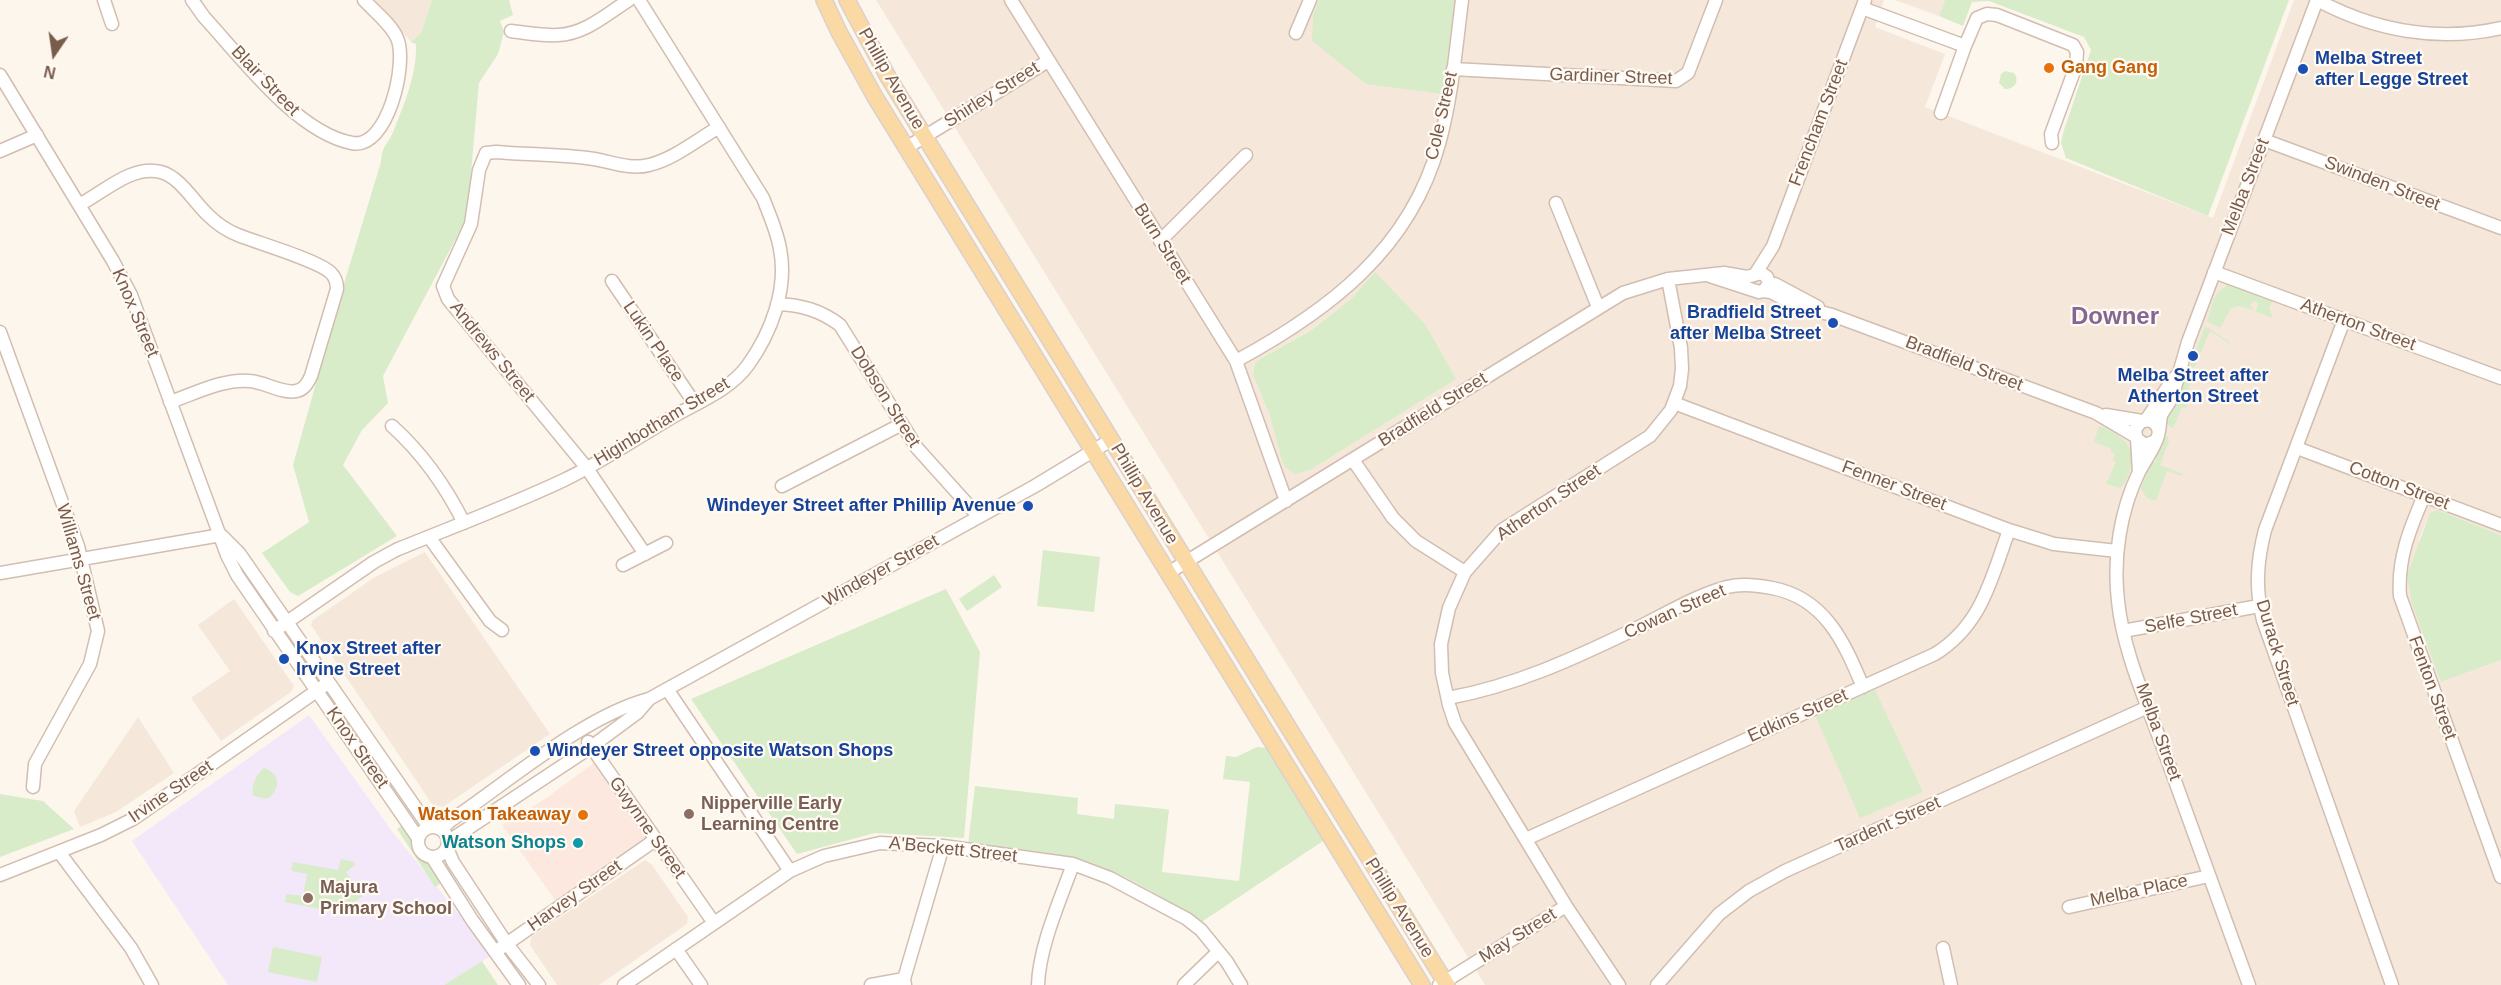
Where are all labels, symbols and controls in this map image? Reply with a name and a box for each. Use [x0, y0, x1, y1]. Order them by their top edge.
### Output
north arrow [24, 24, 84, 84]
street label: Phillip Avenue [853, 24, 929, 134]
street label: Blair Street [226, 41, 304, 121]
place label: Melba Street after Legge Street [2315, 48, 2468, 90]
street label: Shirley Street [940, 57, 1044, 133]
street label: Frencham Street [1785, 57, 1853, 189]
place label: Gang Gang [2061, 57, 2158, 79]
marker: Gang Gang [2042, 61, 2056, 75]
text: N [42, 62, 57, 82]
marker: Melba Street after Legge Street [2296, 62, 2310, 76]
street label: Gardiner Street [1549, 64, 1673, 90]
street label: Cole Street [1421, 70, 1463, 162]
street label: Melba Street [2218, 135, 2274, 239]
street label: Swinden Street [2321, 152, 2443, 216]
street label: Burn Street [1129, 200, 1195, 288]
street label: Knox Street [107, 265, 163, 361]
street label: Atherton Street [2297, 294, 2419, 356]
street label: Andrews Street [445, 297, 539, 407]
street label: Lukin Place [618, 297, 688, 387]
place label: Bradfield Street after Melba Street [1670, 302, 1821, 344]
district label: Downer [2071, 303, 2159, 331]
marker: Bradfield Street after Melba Street [1826, 316, 1840, 330]
street label: Bradfield Street [1902, 332, 2026, 396]
street label: Dobson Street [845, 342, 925, 452]
marker: Melba Street after Atherton Street [2186, 349, 2200, 363]
place label: Melba Street after Atherton Street [2117, 365, 2269, 407]
street label: Bradfield Street [1375, 368, 1491, 452]
street label: Higinbotham Street [590, 373, 734, 471]
street label: Phillip Avenue [1105, 440, 1183, 548]
street label: Fenner Street [1839, 456, 1949, 516]
street label: Cotton Street [2346, 457, 2452, 515]
street label: Atherton Street [1493, 460, 1605, 546]
place label: Windeyer Street after Phillip Avenue [707, 495, 1016, 517]
marker: Windeyer Street after Phillip Avenue [1021, 499, 1035, 513]
street label: Williams Street [51, 501, 105, 623]
street label: Windeyer Street [819, 530, 943, 612]
street label: Cowan Street [1621, 580, 1729, 644]
street label: Durack Street [2251, 597, 2303, 709]
street label: Selfe Street [2143, 599, 2239, 639]
street label: Fenton Street [2403, 633, 2461, 743]
place label: Knox Street after Irvine Street [296, 638, 441, 680]
marker: Knox Street after Irvine Street [277, 652, 291, 666]
street label: Melba Street [2130, 680, 2186, 784]
street label: Edkins Street [1745, 684, 1851, 748]
street label: Knox Street [321, 703, 393, 793]
place label: Windeyer Street opposite Watson Shops [547, 740, 893, 762]
marker: Windeyer Street opposite Watson Shops [528, 744, 542, 758]
street label: Irvine Street [125, 756, 217, 828]
street label: Gwynne Street [604, 773, 690, 883]
street label: Tardent Street [1832, 792, 1944, 858]
place label: Nipperville Early Learning Centre [701, 793, 842, 836]
place label: Watson Takeaway [418, 804, 571, 826]
marker: Nipperville Early Learning Centre [682, 807, 696, 821]
marker: Watson Takeaway [576, 808, 590, 822]
place label: Watson Shops [442, 832, 566, 854]
street label: A'Beckett Street [888, 833, 1018, 867]
marker: Watson Shops [571, 836, 585, 850]
street label: Phillip Avenue [1360, 854, 1438, 962]
street label: Harvey Street [524, 856, 626, 936]
street label: Melba Place [2088, 870, 2190, 912]
place label: Majura Primary School [320, 877, 452, 920]
marker: Majura Primary School [301, 891, 315, 905]
street label: May Street [1475, 904, 1561, 968]

